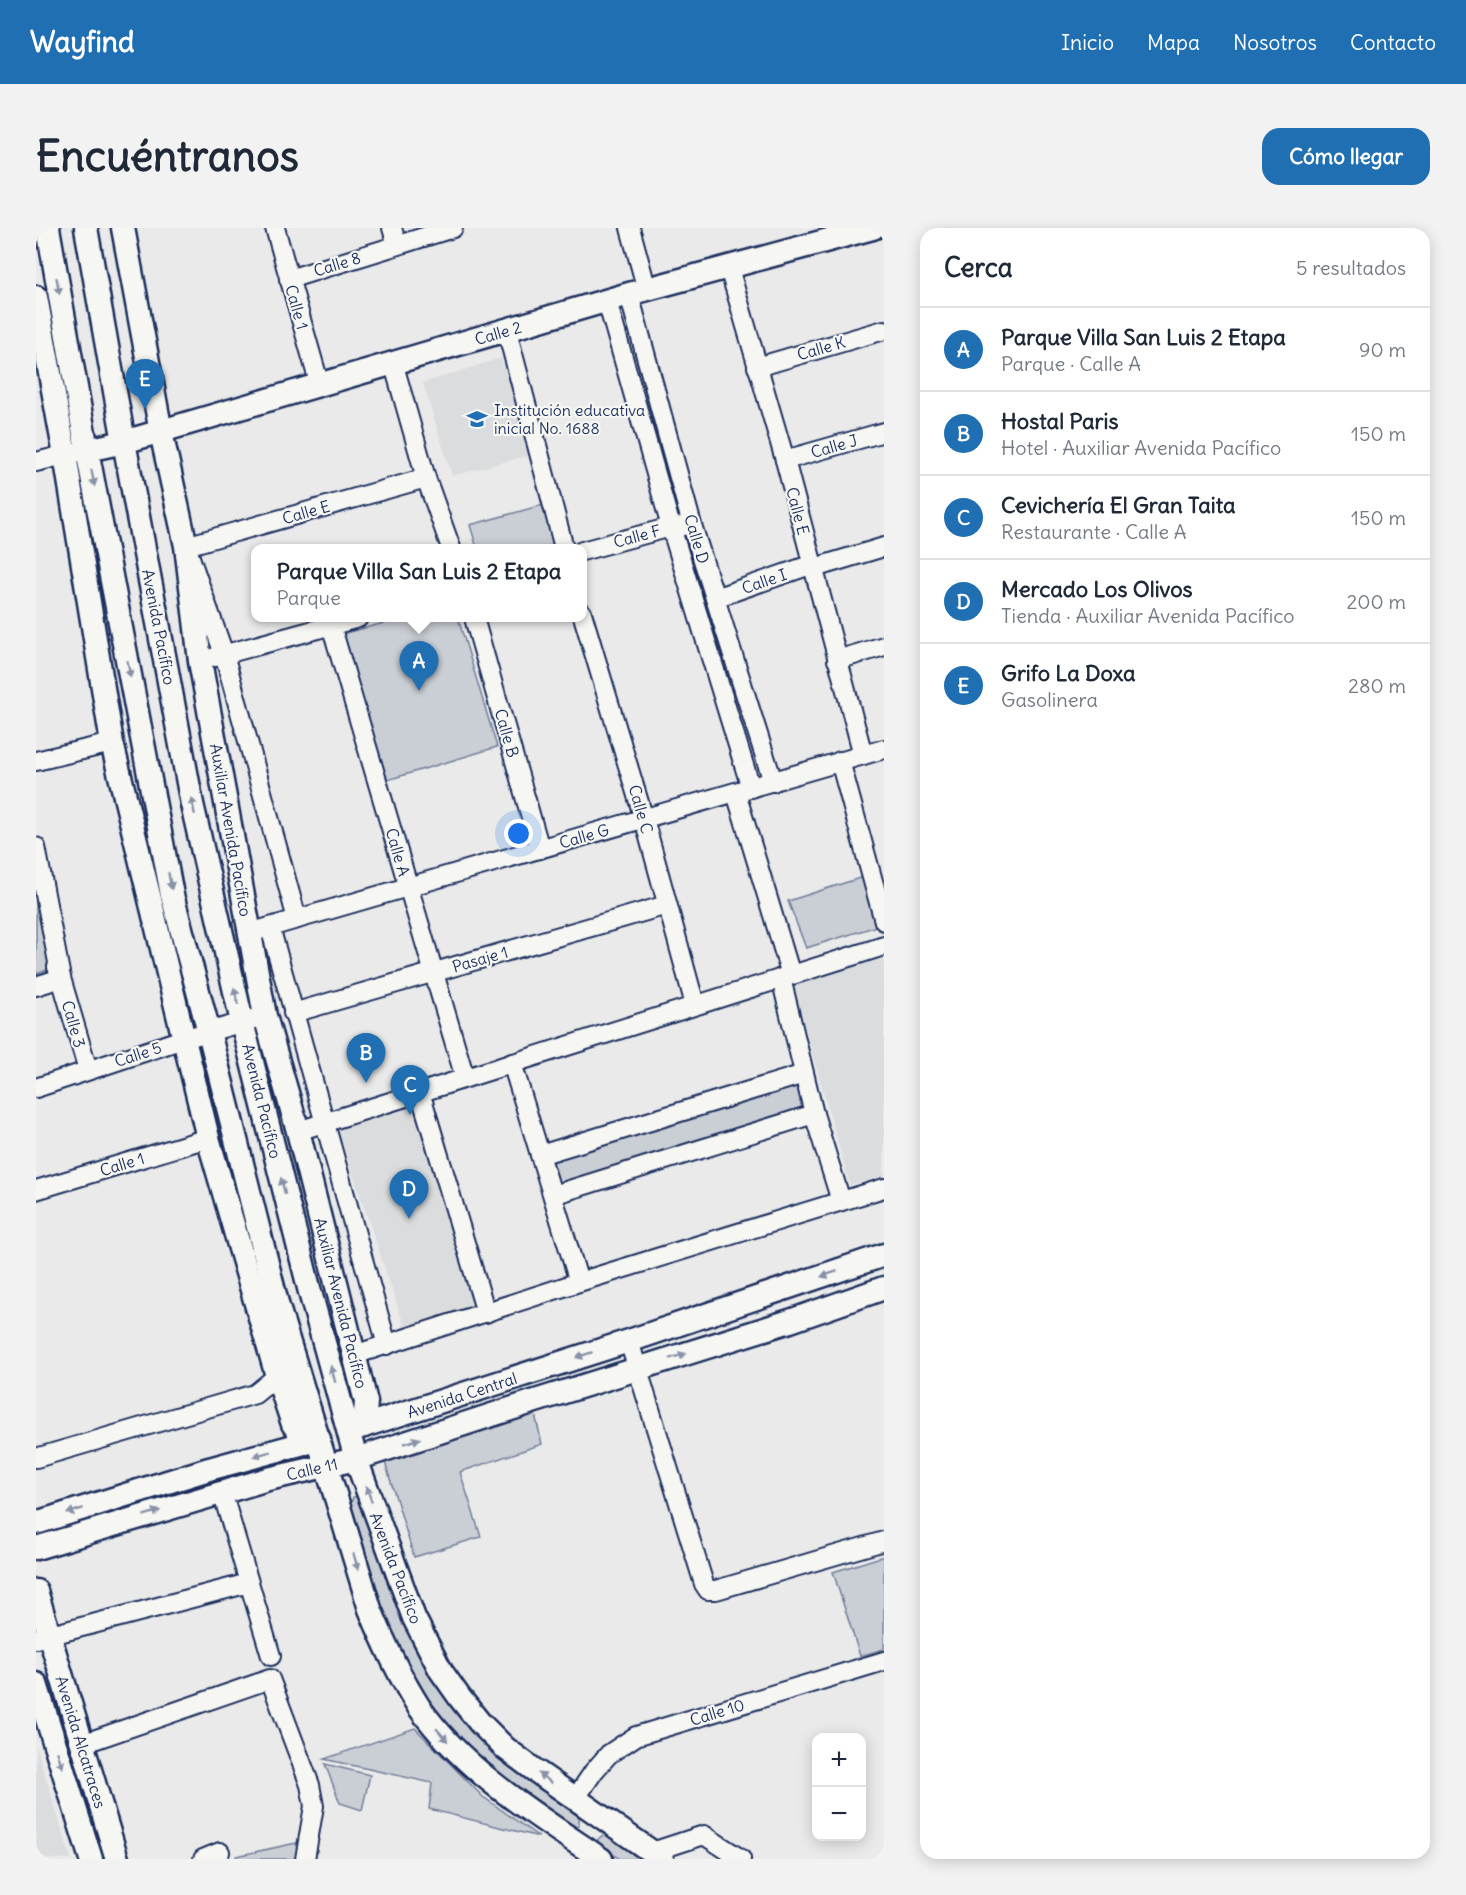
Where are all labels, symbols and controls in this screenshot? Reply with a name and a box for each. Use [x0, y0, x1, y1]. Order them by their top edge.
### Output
text: Wayfind [30, 24, 134, 60]
text: Inicio [1061, 29, 1114, 56]
text: Mapa [1147, 29, 1200, 56]
text: Nosotros [1233, 29, 1317, 56]
text: Contacto [1350, 29, 1436, 56]
button: Cómo llegar [1262, 128, 1430, 185]
text: Encuéntranos [36, 130, 299, 182]
street label: Calle 8 [311, 247, 363, 281]
text: Cerca [944, 251, 1013, 284]
text: 5 resultados [1296, 255, 1406, 280]
one-way arrow [54, 276, 63, 295]
street label: Calle 1 [281, 282, 313, 332]
street label: Calle 2 [472, 317, 524, 349]
text: Parque Villa San Luis 2 Etapa [1001, 323, 1286, 351]
street label: Calle K [795, 332, 847, 364]
text: A [957, 337, 970, 362]
text: 90 m [1359, 337, 1406, 362]
text: Parque · Calle A [1001, 351, 1141, 376]
pin: E [126, 360, 164, 409]
place label: Institución educativa inicial No. 1688 [494, 400, 645, 438]
school or university icon: Institución educativa inicial No. 1688 [465, 407, 489, 431]
text: Hostal Paris [1001, 407, 1118, 435]
text: B [957, 421, 970, 446]
text: 150 m [1351, 421, 1406, 446]
street label: Calle J [808, 430, 860, 462]
text: Hotel · Auxiliar Avenida Pacífico [1001, 435, 1281, 460]
one-way arrow [89, 468, 98, 487]
street label: Calle E [782, 485, 814, 537]
text: Cevichería El Gran Taita [1001, 491, 1236, 519]
street label: Calle E [280, 496, 332, 528]
text: C [957, 505, 970, 530]
text: 150 m [1351, 505, 1406, 530]
street label: Calle D [680, 512, 714, 566]
text: Restaurante · Calle A [1001, 519, 1187, 544]
street label: Calle F [611, 520, 663, 552]
popup [251, 544, 587, 622]
text: Parque Villa San Luis 2 Etapa [277, 557, 561, 585]
street label: Calle I [739, 564, 789, 598]
street label: Avenida Pacífico [138, 567, 180, 687]
text: Mercado Los Olivos [1001, 575, 1193, 603]
text: Parque [277, 585, 341, 610]
text: D [956, 589, 971, 614]
text: 200 m [1346, 589, 1406, 614]
text: Tienda · Auxiliar Avenida Pacífico [1001, 603, 1295, 628]
pin: A [400, 642, 439, 691]
text: Grifo La Doxa [1001, 659, 1136, 687]
one-way arrow [125, 660, 134, 679]
text: E [958, 673, 969, 698]
text: 280 m [1348, 673, 1406, 698]
text: Gasolinera [1001, 687, 1098, 712]
street label: Calle B [491, 706, 523, 760]
street label: Auxiliar Avenida Pacífico [206, 742, 256, 918]
street label: Calle C [625, 782, 657, 836]
one-way arrow [188, 796, 197, 815]
your location [504, 819, 533, 848]
street label: Calle G [557, 819, 611, 853]
street label: Calle A [382, 825, 414, 879]
one-way arrow [166, 872, 175, 891]
street label: Pasaje 1 [450, 942, 510, 976]
one-way arrow [231, 987, 240, 1006]
street label: Calle 3 [58, 998, 90, 1050]
pin: B [346, 1034, 386, 1083]
street label: Calle 5 [112, 1037, 164, 1071]
street label: Avenida Pacífico [238, 1042, 286, 1160]
pin: C [390, 1066, 430, 1115]
street label: Calle 1 [97, 1148, 147, 1180]
pin: D [390, 1170, 428, 1219]
one-way arrow [278, 1176, 288, 1195]
street label: Auxiliar Avenida Pacífico [310, 1216, 372, 1390]
one-way arrow [820, 1269, 838, 1279]
one-way arrow [575, 1351, 593, 1361]
one-way arrow [669, 1351, 687, 1360]
one-way arrow [327, 1365, 337, 1383]
street label: Avenida Central [405, 1368, 519, 1422]
one-way arrow [403, 1436, 421, 1446]
one-way arrow [252, 1450, 270, 1459]
street label: Calle 11 [284, 1453, 340, 1485]
one-way arrow [363, 1485, 373, 1503]
one-way arrow [66, 1507, 84, 1516]
one-way arrow [143, 1508, 161, 1517]
street label: Avenida Pacífico [366, 1510, 426, 1626]
one-way arrow [352, 1553, 361, 1571]
street label: Avenida Alcatraces [51, 1673, 111, 1811]
street label: Calle 10 [687, 1694, 747, 1730]
one-way arrow [435, 1727, 448, 1742]
map controls [812, 1733, 866, 1841]
button: + [812, 1733, 866, 1787]
one-way arrow [56, 1751, 65, 1769]
one-way arrow [537, 1772, 553, 1784]
button: − [812, 1787, 866, 1841]

